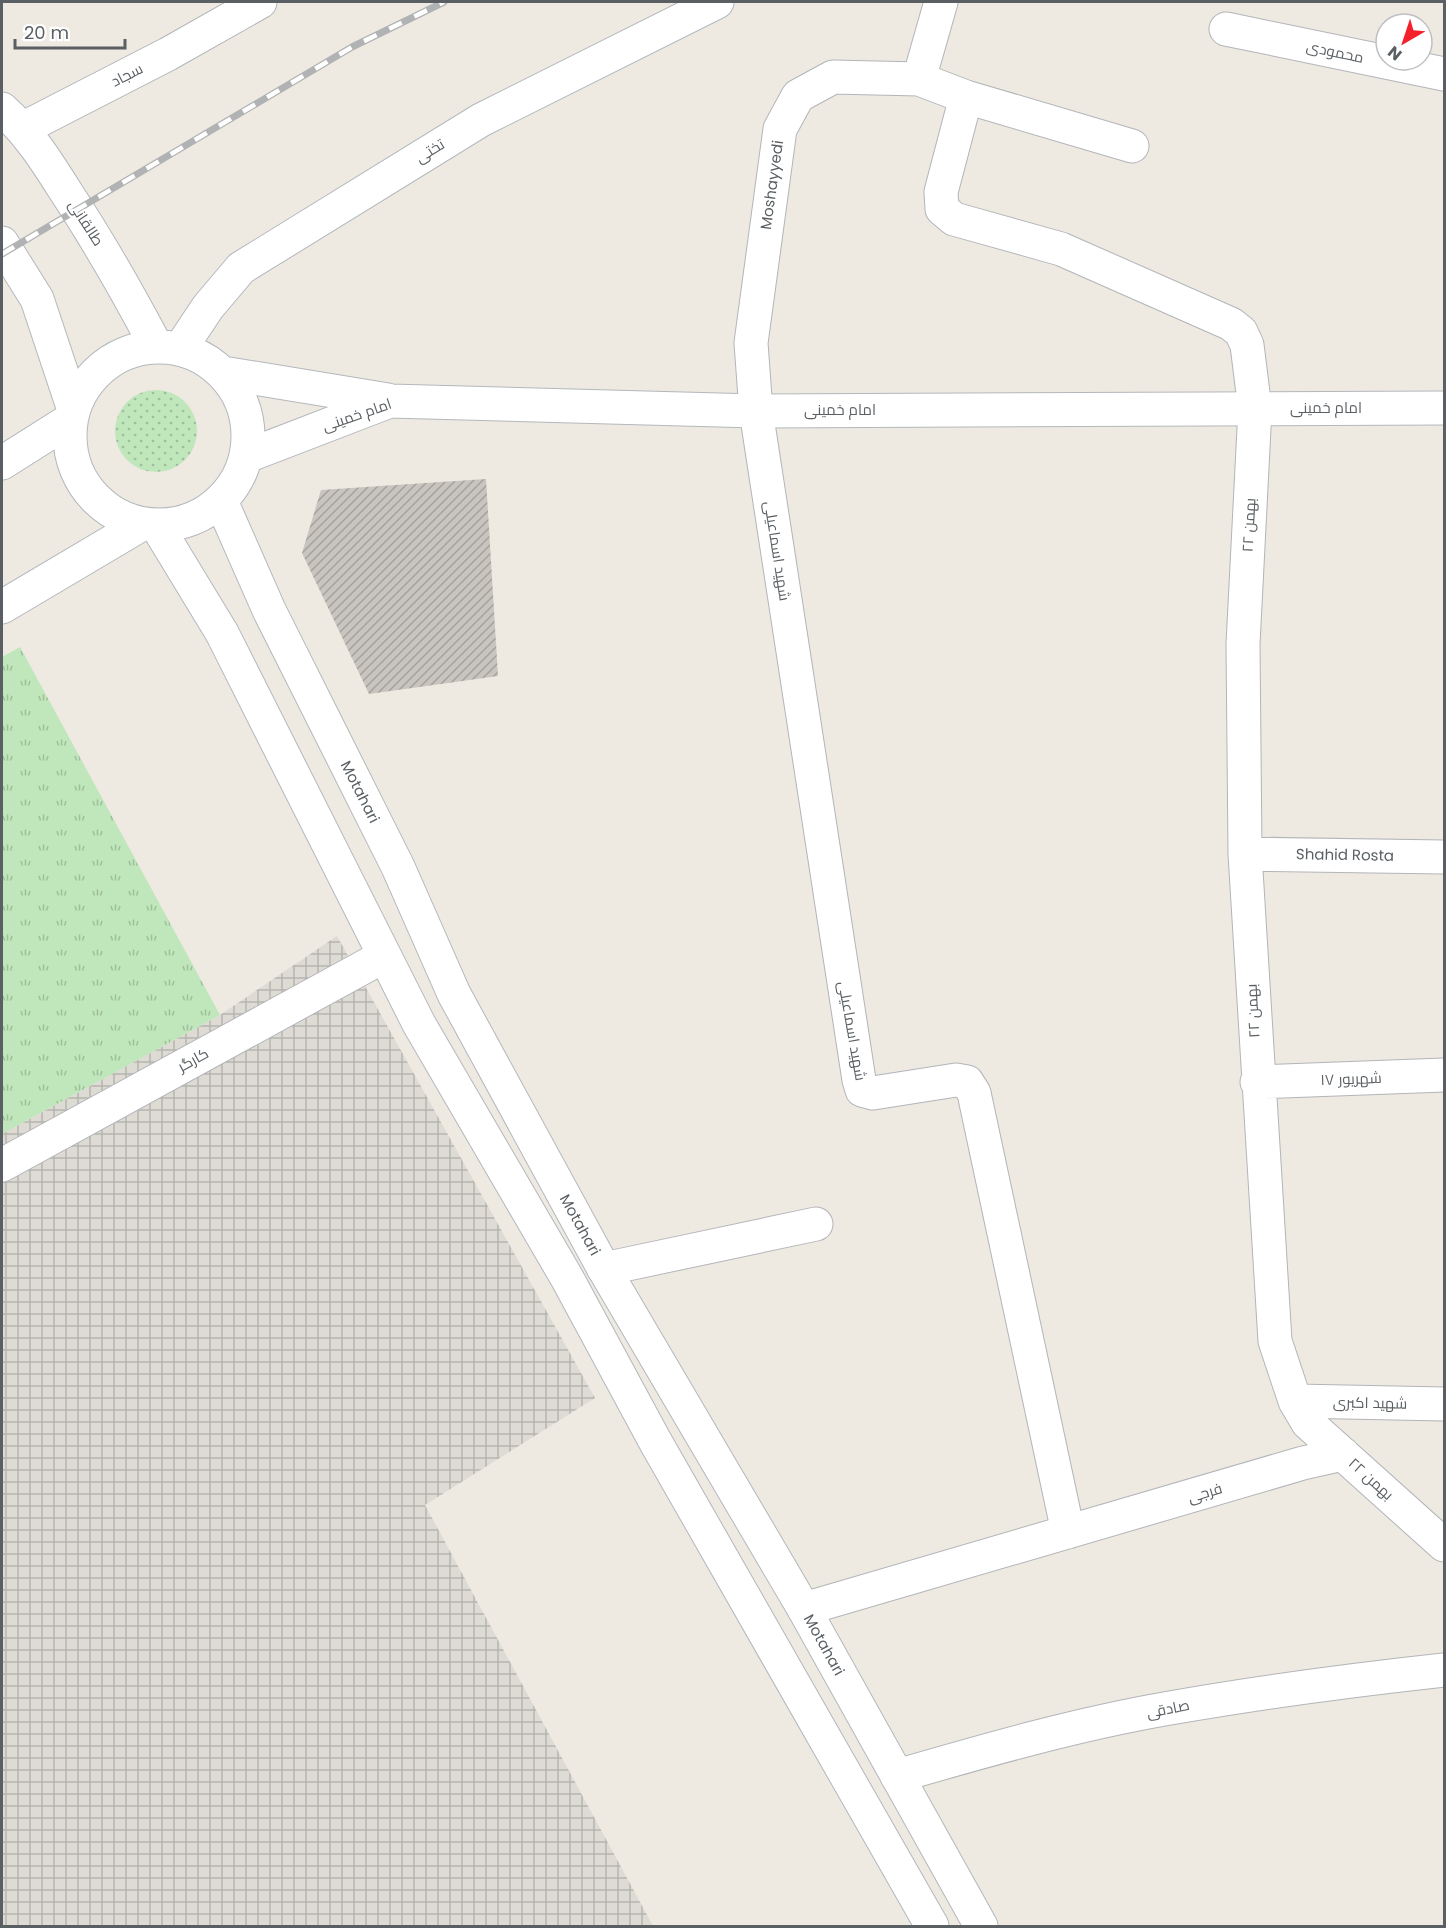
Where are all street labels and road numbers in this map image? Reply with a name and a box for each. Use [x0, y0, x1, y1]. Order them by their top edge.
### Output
street label: محمودی [1304, 35, 1366, 68]
street label: سجاد [107, 58, 146, 91]
street label: تختی [411, 134, 448, 168]
street label: Moshayyedi [755, 139, 788, 231]
street label: طالقانی [64, 196, 109, 250]
street label: امام خمینی [319, 393, 394, 436]
street label: امام خمینی [1290, 397, 1362, 418]
street label: امام خمینی [804, 399, 876, 420]
street label: ۲۲ بهمن [1237, 497, 1260, 553]
street label: شهید اسماعیلی [759, 499, 796, 602]
street label: Motahari [336, 757, 385, 826]
street label: Shahid Rosta [1296, 843, 1394, 866]
street label: شهید اسماعیلی [833, 979, 872, 1082]
street label: ۲۲ بهمن [1241, 983, 1264, 1039]
street label: کارگر [173, 1043, 212, 1077]
street label: ۱۷ شهریور [1320, 1067, 1382, 1090]
street label: Motahari [555, 1190, 606, 1259]
street label: شهید اکبری [1333, 1391, 1407, 1414]
street label: ۲۲ بهمن [1344, 1453, 1399, 1505]
street label: فرجی [1185, 1477, 1225, 1508]
street label: Motahari [799, 1610, 850, 1679]
street label: صادقی [1145, 1694, 1191, 1723]

